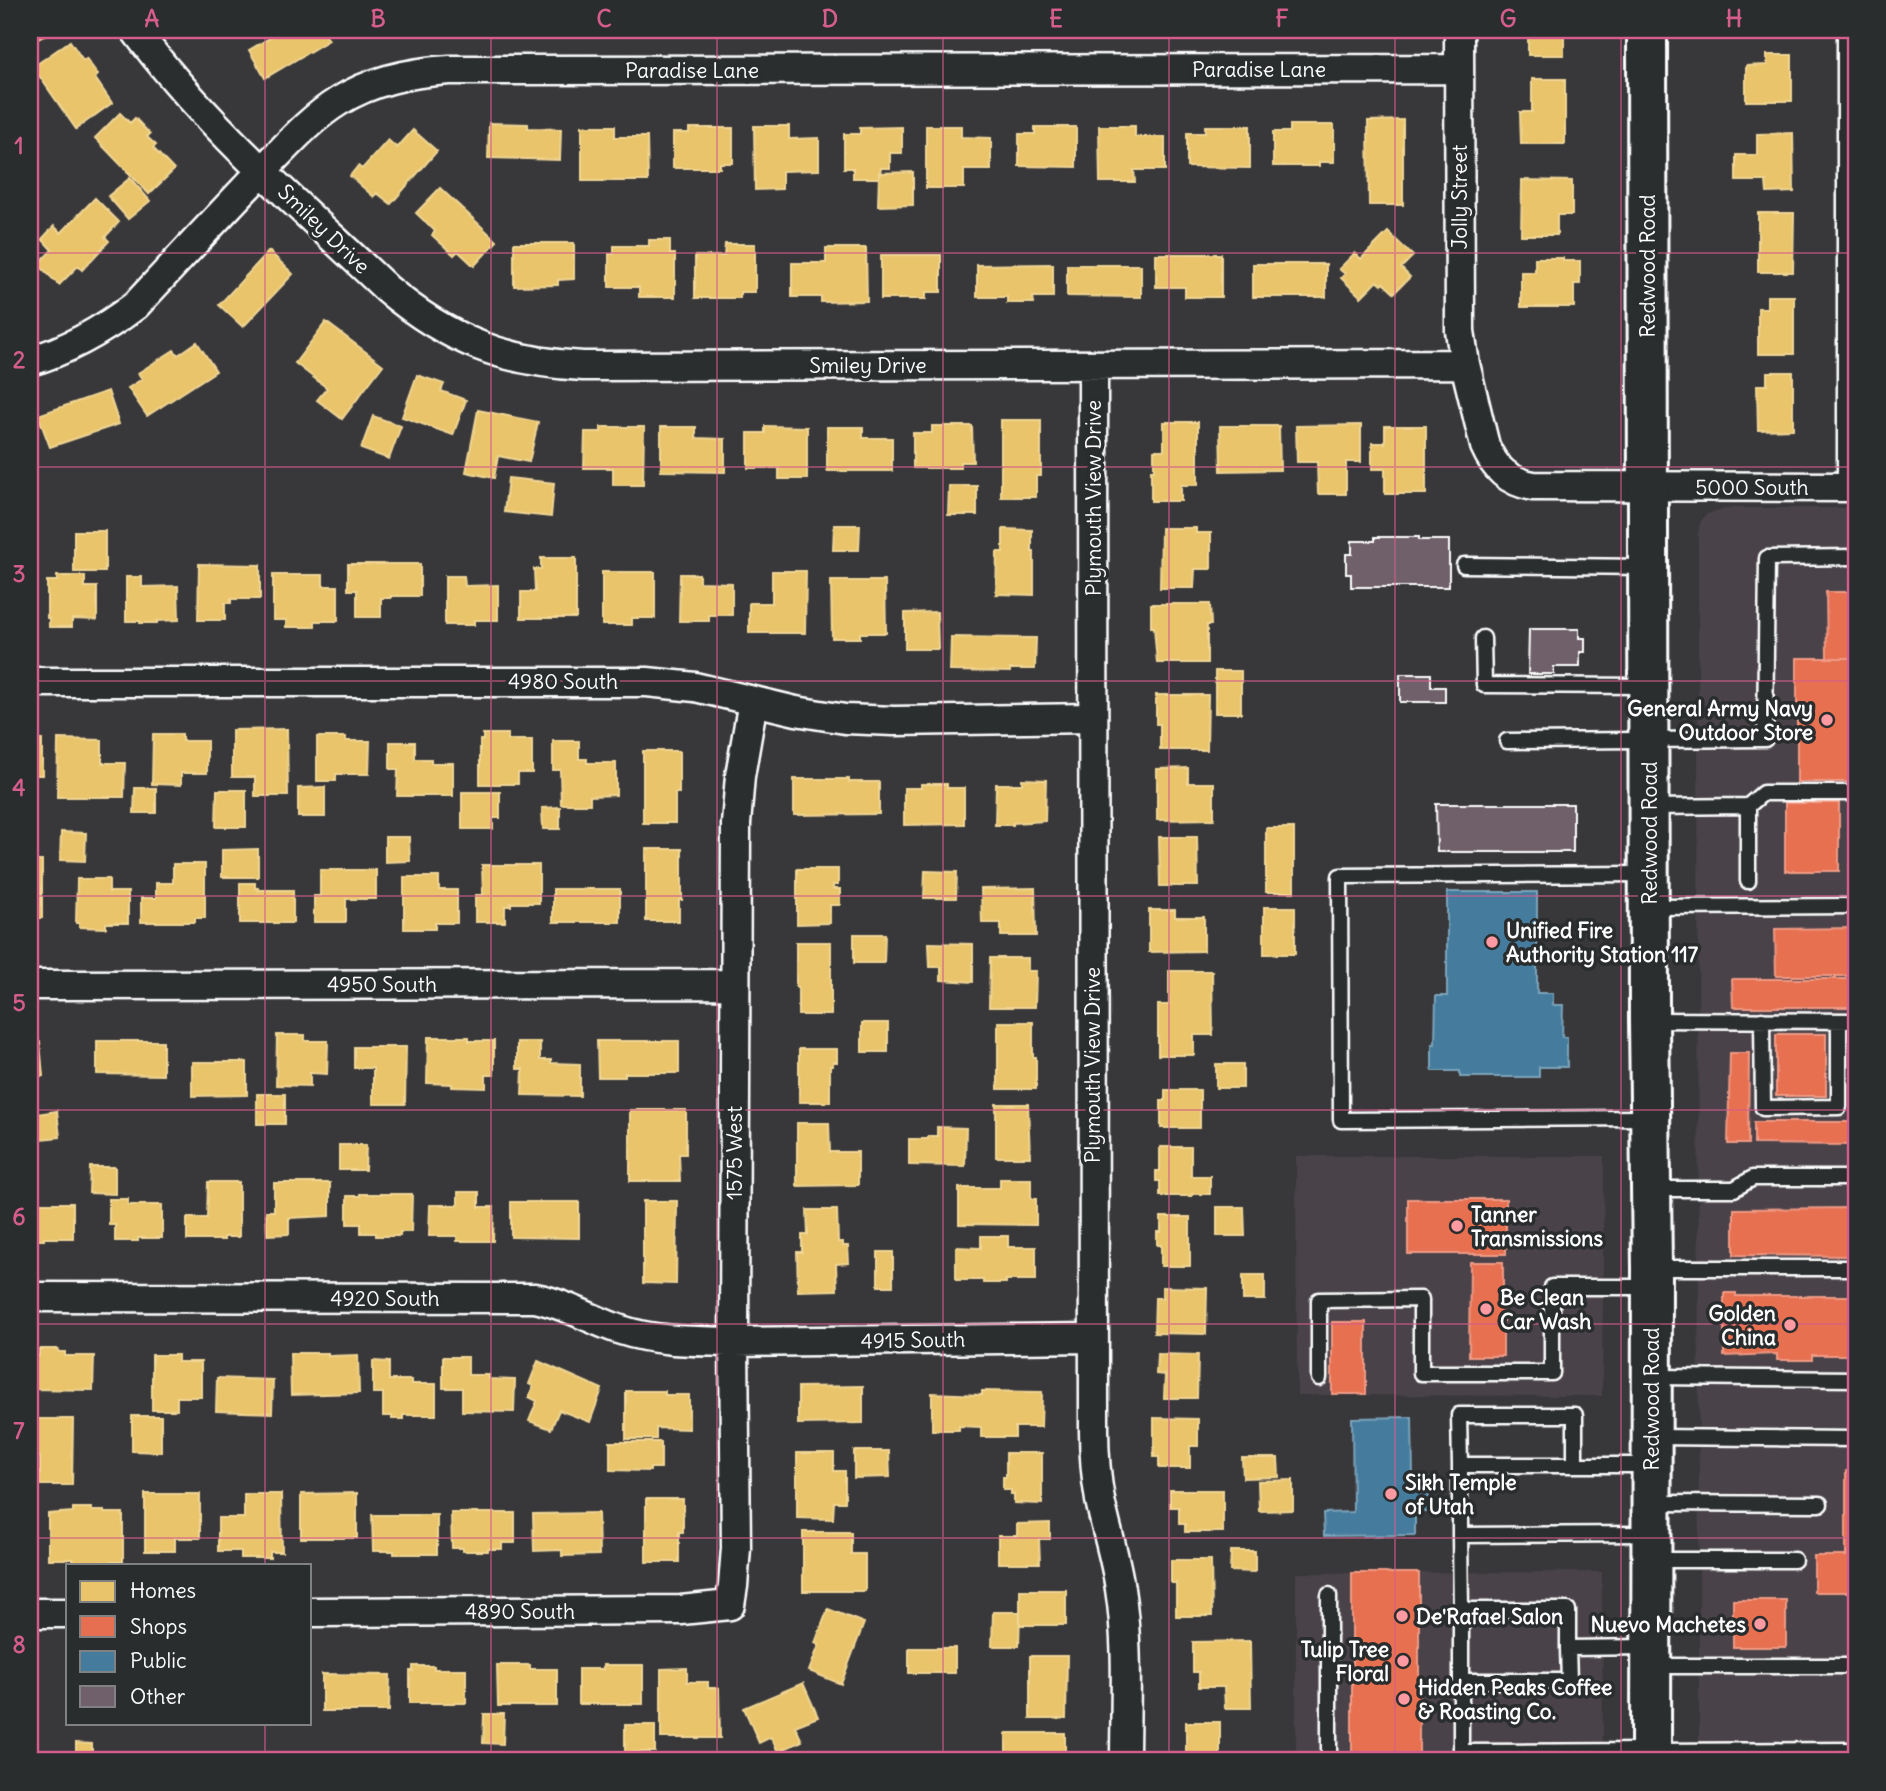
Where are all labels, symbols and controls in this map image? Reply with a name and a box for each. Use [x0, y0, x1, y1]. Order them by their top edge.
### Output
text: A [145, 4, 160, 33]
text: B [370, 4, 386, 33]
text: C [596, 4, 612, 33]
text: D [822, 4, 838, 33]
text: E [1049, 4, 1063, 33]
text: F [1275, 4, 1289, 33]
text: G [1500, 4, 1516, 33]
text: H [1726, 4, 1742, 33]
street label: Paradise Lane [1192, 56, 1326, 83]
street label: Paradise Lane [625, 57, 759, 84]
text: 1 [14, 131, 24, 160]
street label: Jolly Street [1446, 145, 1473, 249]
street label: Smiley Drive [272, 179, 376, 279]
street label: Redwood Road [1634, 194, 1661, 338]
text: 2 [13, 345, 26, 374]
street label: Smiley Drive [809, 352, 927, 379]
street label: Plymouth View Drive [1080, 400, 1107, 596]
street label: 5000 South [1695, 474, 1809, 501]
text: 3 [12, 559, 26, 588]
street label: 4980 South [508, 668, 618, 695]
place label: General Army Navy Outdoor Store [1627, 695, 1813, 746]
marker: General Army Navy Outdoor Store [1819, 712, 1835, 728]
street label: Redwood Road [1636, 761, 1663, 905]
text: 4 [12, 773, 26, 802]
place label: Unified Fire Authority Station 117 [1506, 917, 1699, 968]
marker: Unified Fire Authority Station 117 [1484, 934, 1500, 950]
street label: Plymouth View Drive [1079, 967, 1106, 1163]
street label: 4950 South [327, 971, 437, 998]
text: 5 [12, 988, 26, 1017]
street label: 1575 West [721, 1106, 748, 1200]
place label: Tanner Transmissions [1471, 1201, 1603, 1252]
text: 6 [12, 1202, 26, 1231]
marker: Tanner Transmissions [1449, 1218, 1465, 1234]
place label: Be Clean Car Wash [1500, 1284, 1591, 1335]
street label: 4920 South [330, 1285, 440, 1312]
place label: Golden China [1709, 1300, 1776, 1351]
marker: Be Clean Car Wash [1478, 1301, 1494, 1317]
marker: Golden China [1782, 1317, 1798, 1333]
street label: 4915 South [860, 1326, 966, 1354]
street label: Redwood Road [1638, 1327, 1665, 1471]
text: 7 [13, 1416, 25, 1445]
place label: Sikh Temple of Utah [1405, 1469, 1516, 1520]
marker: Sikh Temple of Utah [1383, 1486, 1399, 1502]
legend [66, 1564, 312, 1724]
text: Homes [130, 1577, 196, 1604]
street label: 4890 South [465, 1598, 575, 1625]
place label: De'Rafael Salon [1416, 1603, 1563, 1630]
marker: De'Rafael Salon [1394, 1608, 1410, 1624]
place label: Nuevo Machetes [1591, 1611, 1746, 1638]
text: Shops [130, 1613, 187, 1640]
marker: Nuevo Machetes [1752, 1616, 1768, 1632]
text: 8 [12, 1630, 26, 1659]
place label: Tulip Tree Floral [1301, 1636, 1389, 1687]
text: Public [130, 1647, 187, 1674]
marker: Tulip Tree Floral [1395, 1653, 1411, 1669]
place label: Hidden Peaks Coffee & Roasting Co. [1418, 1674, 1612, 1725]
text: Other [130, 1683, 186, 1710]
marker: Hidden Peaks Coffee & Roasting Co. [1396, 1691, 1412, 1707]

